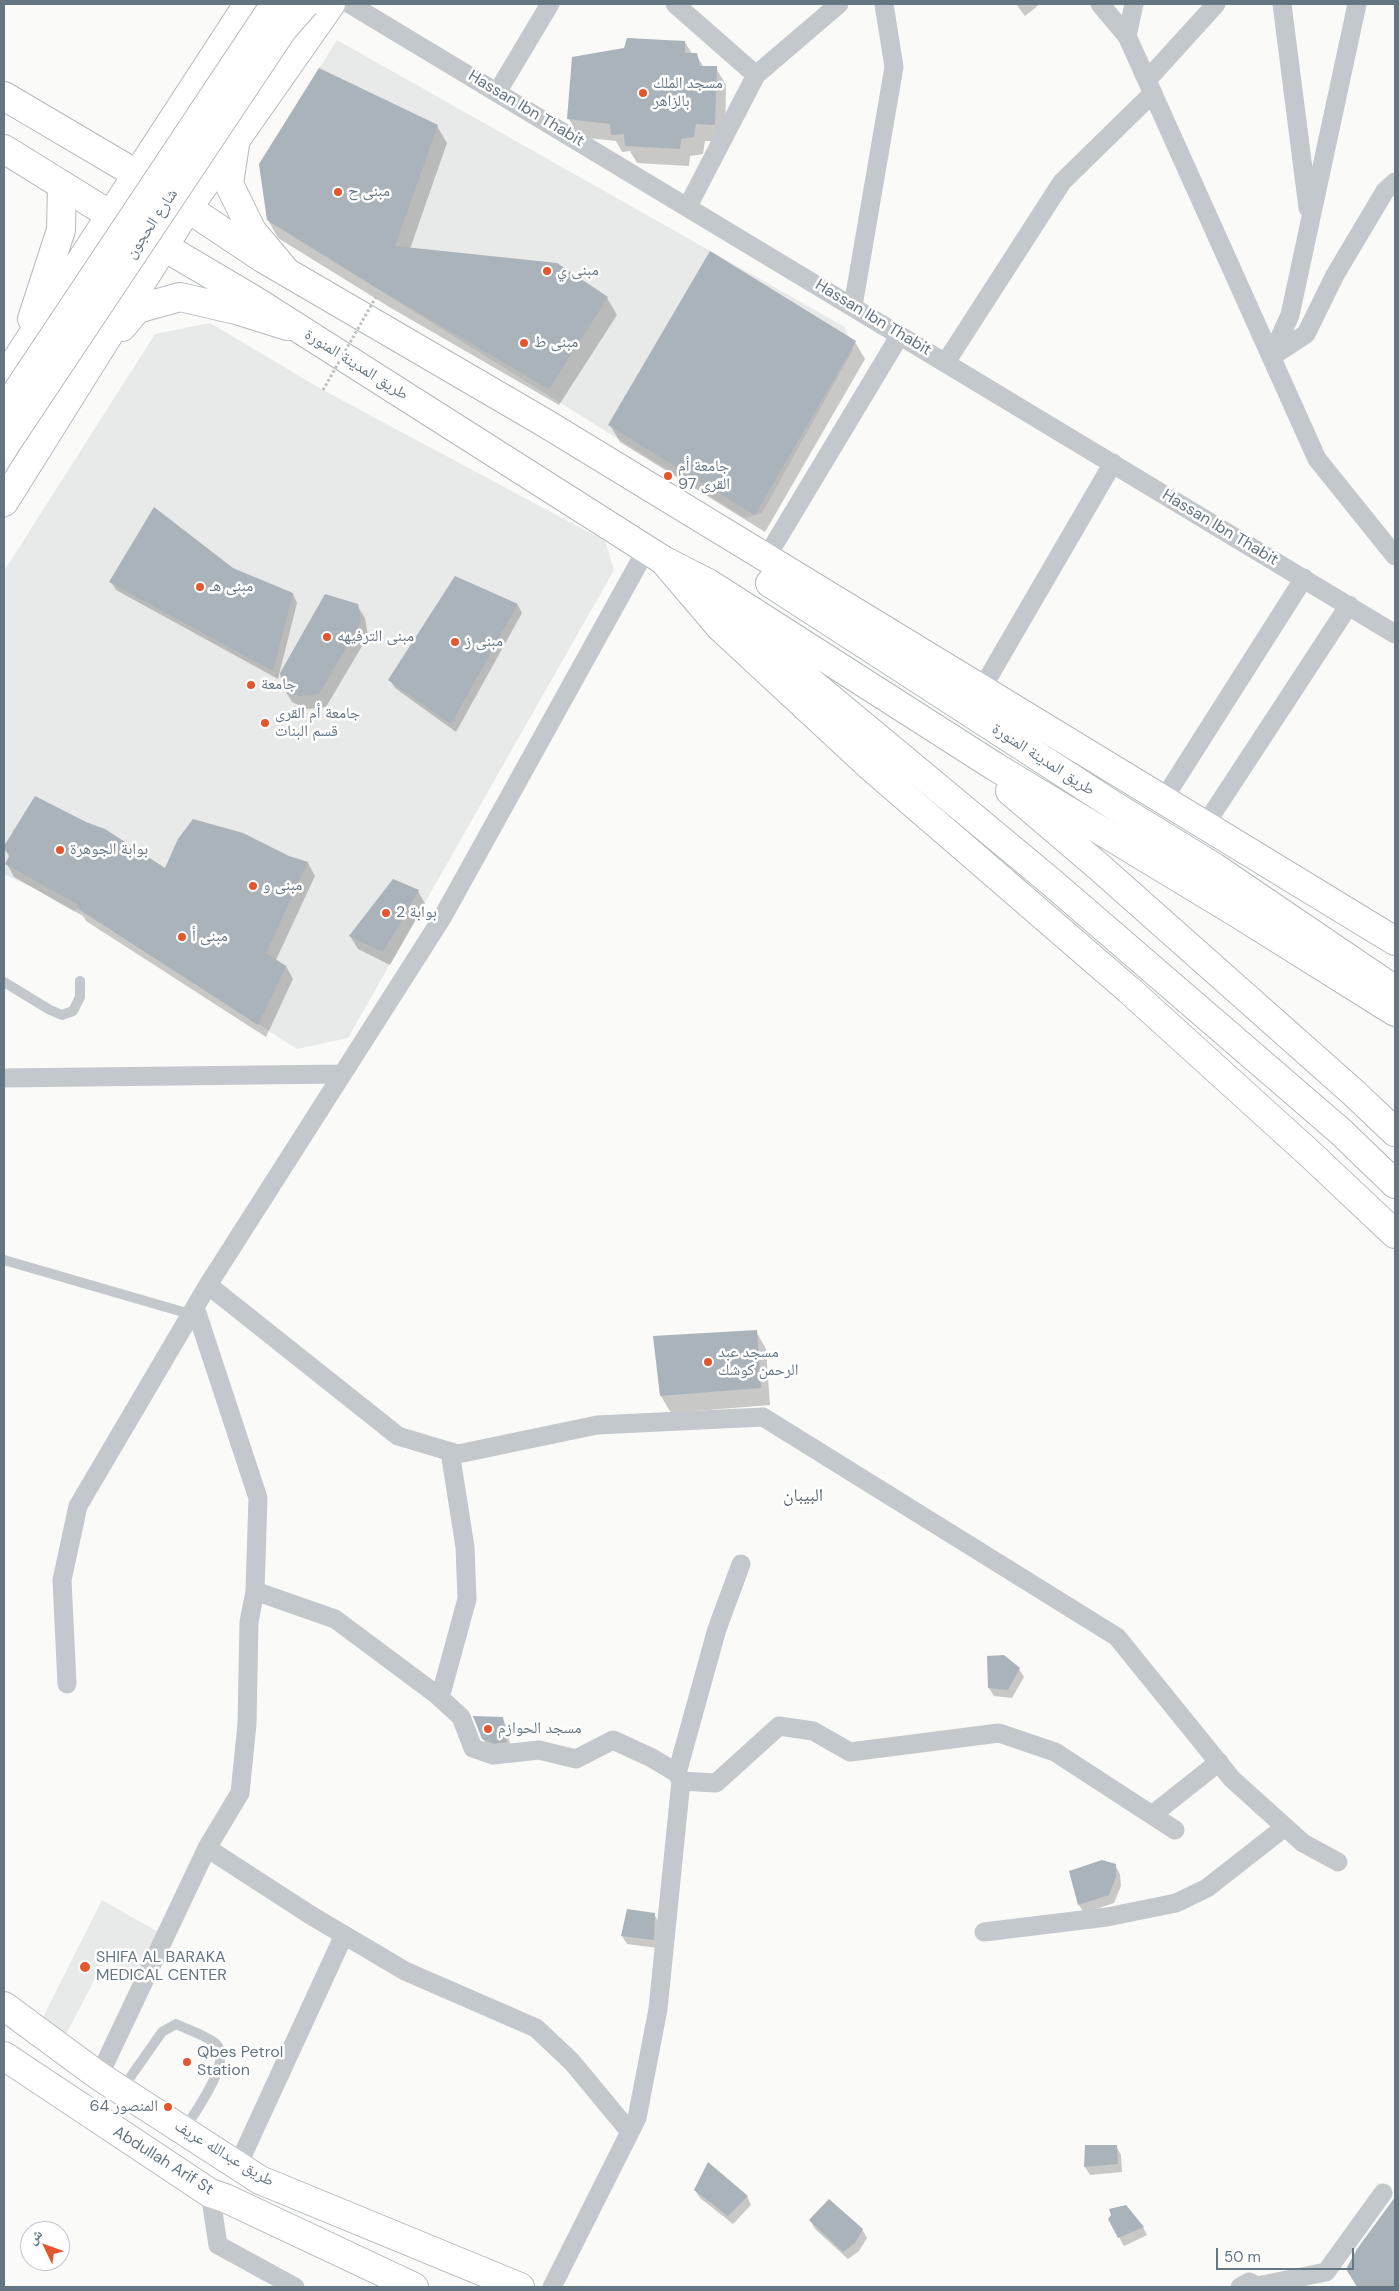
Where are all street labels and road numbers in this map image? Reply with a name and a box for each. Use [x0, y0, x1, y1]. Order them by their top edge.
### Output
street label: Hassan Ibn Thabit [464, 67, 588, 151]
street label: شارع الحجون [122, 185, 182, 263]
street label: Hassan Ibn Thabit [811, 276, 935, 360]
street label: طريق المدينة المنورة [301, 325, 411, 405]
street label: Hassan Ibn Thabit [1158, 486, 1282, 570]
street label: طريق المدينة المنورة [988, 720, 1098, 800]
street label: طريق عبدالله عريف [171, 2117, 277, 2191]
street label: Abdullah Arif St [109, 2122, 217, 2200]

